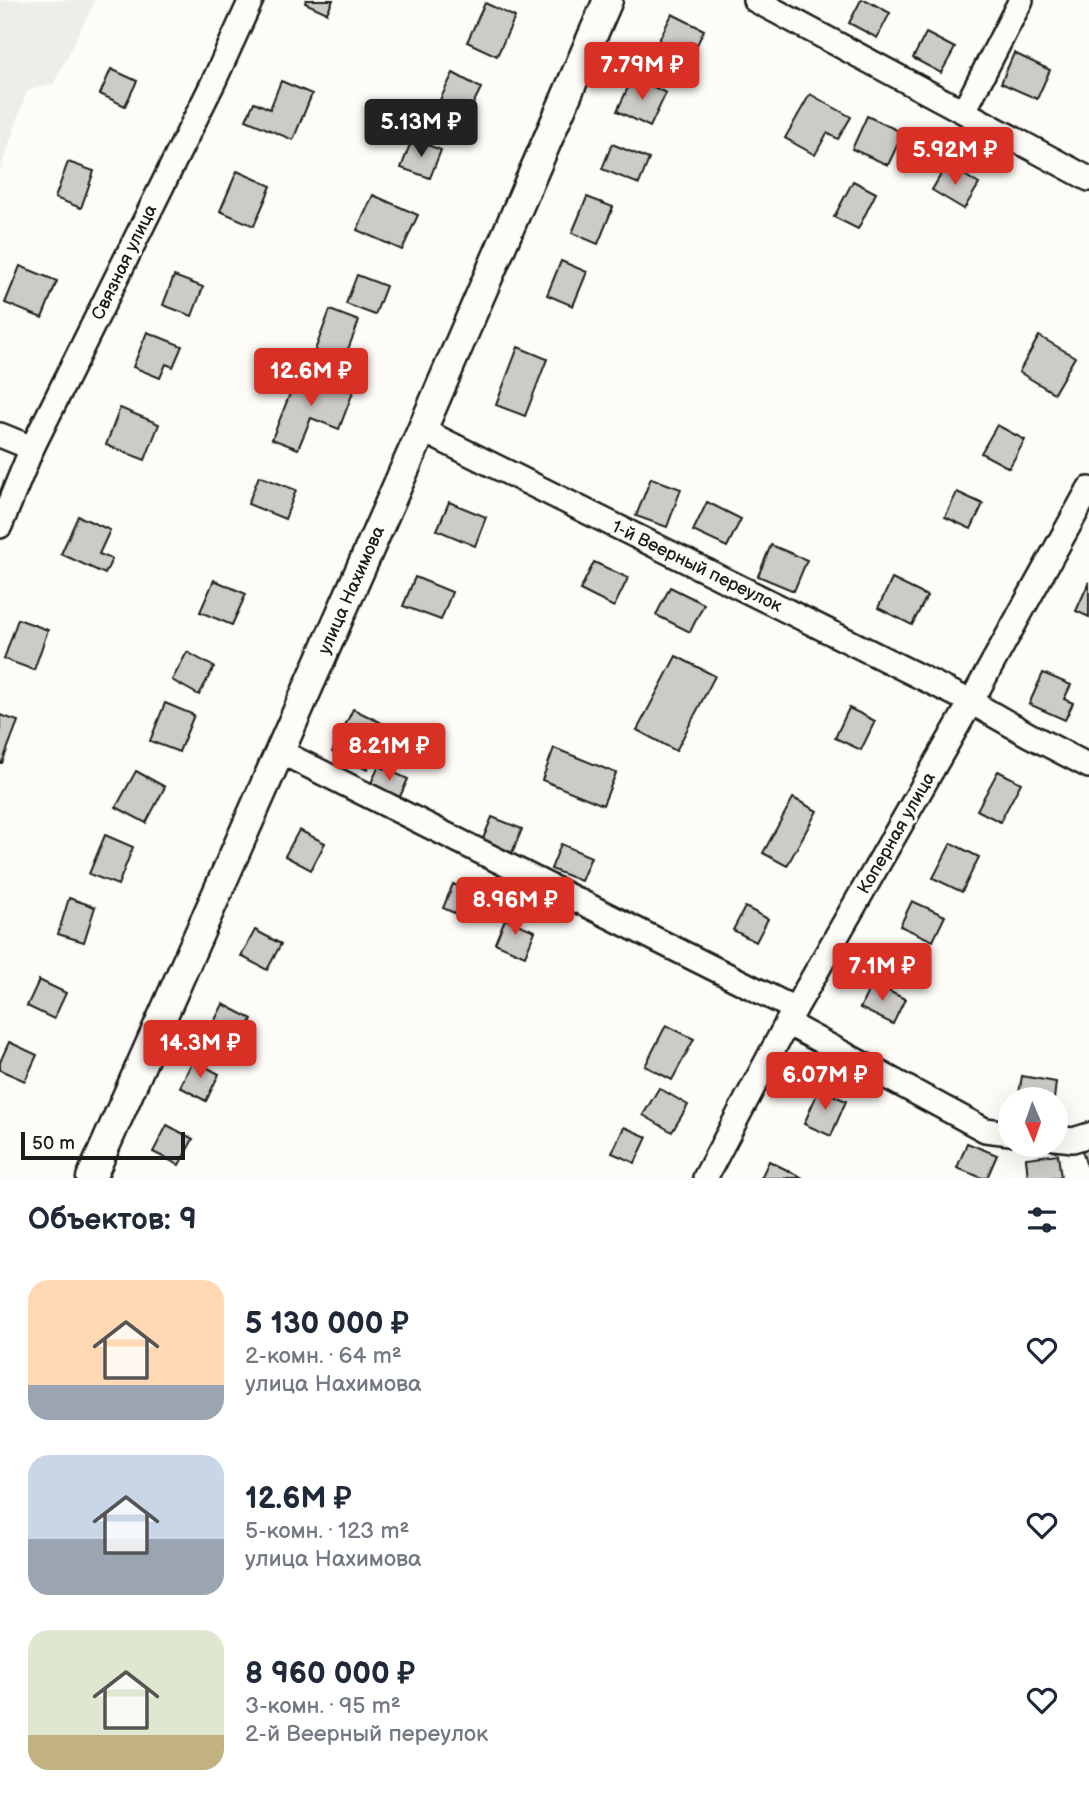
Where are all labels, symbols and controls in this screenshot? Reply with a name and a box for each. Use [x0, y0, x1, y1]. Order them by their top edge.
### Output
pin: 7.79M ₽ [577, 42, 707, 102]
text: 7.79M ₽ [600, 51, 684, 79]
pin: 5.13M ₽ [356, 100, 486, 159]
text: 5.13M ₽ [381, 108, 461, 136]
pin: 5.92M ₽ [890, 128, 1020, 187]
text: 5.92M ₽ [912, 136, 998, 164]
street label: Связная улица [87, 201, 162, 323]
pin: 12.6M ₽ [246, 348, 376, 408]
text: 12.6M ₽ [270, 357, 352, 385]
street label: 1-й Веерный переулок [608, 516, 786, 617]
street label: улица Нахимова [314, 523, 389, 658]
pin: 8.21M ₽ [324, 724, 454, 783]
text: 8.21M ₽ [348, 732, 430, 760]
street label: Коперная улица [853, 768, 940, 898]
pin: 8.96M ₽ [450, 878, 580, 937]
text: 8.96M ₽ [472, 886, 558, 914]
pin: 7.1M ₽ [825, 944, 939, 1003]
text: 7.1M ₽ [849, 952, 915, 980]
pin: 14.3M ₽ [135, 1020, 265, 1080]
text: 14.3M ₽ [159, 1029, 241, 1057]
pin: 6.07M ₽ [760, 1052, 890, 1112]
text: 6.07M ₽ [782, 1061, 868, 1089]
north arrow [998, 1087, 1068, 1157]
map controls [998, 1087, 1068, 1157]
scale bar [21, 1129, 186, 1161]
text: 50 m [32, 1132, 75, 1155]
icon: filters [1023, 1201, 1061, 1239]
text: Объектов: 9 [28, 1202, 197, 1238]
text: 5 130 000 ₽ [245, 1306, 409, 1342]
icon: home [84, 1308, 168, 1392]
icon: heart [1023, 1331, 1061, 1369]
text: 2-комн. · 64 m² [245, 1342, 402, 1370]
text: улица Нахимова [245, 1370, 422, 1398]
text: 12.6M ₽ [245, 1481, 352, 1517]
icon: home [84, 1483, 168, 1567]
icon: heart [1023, 1506, 1061, 1544]
text: 5-комн. · 123 m² [245, 1517, 409, 1545]
text: улица Нахимова [245, 1545, 422, 1573]
text: 8 960 000 ₽ [245, 1656, 415, 1692]
icon: home [84, 1658, 168, 1742]
icon: heart [1023, 1681, 1061, 1719]
text: 3-комн. · 95 m² [245, 1692, 401, 1720]
text: 2-й Веерный переулок [245, 1720, 488, 1748]

